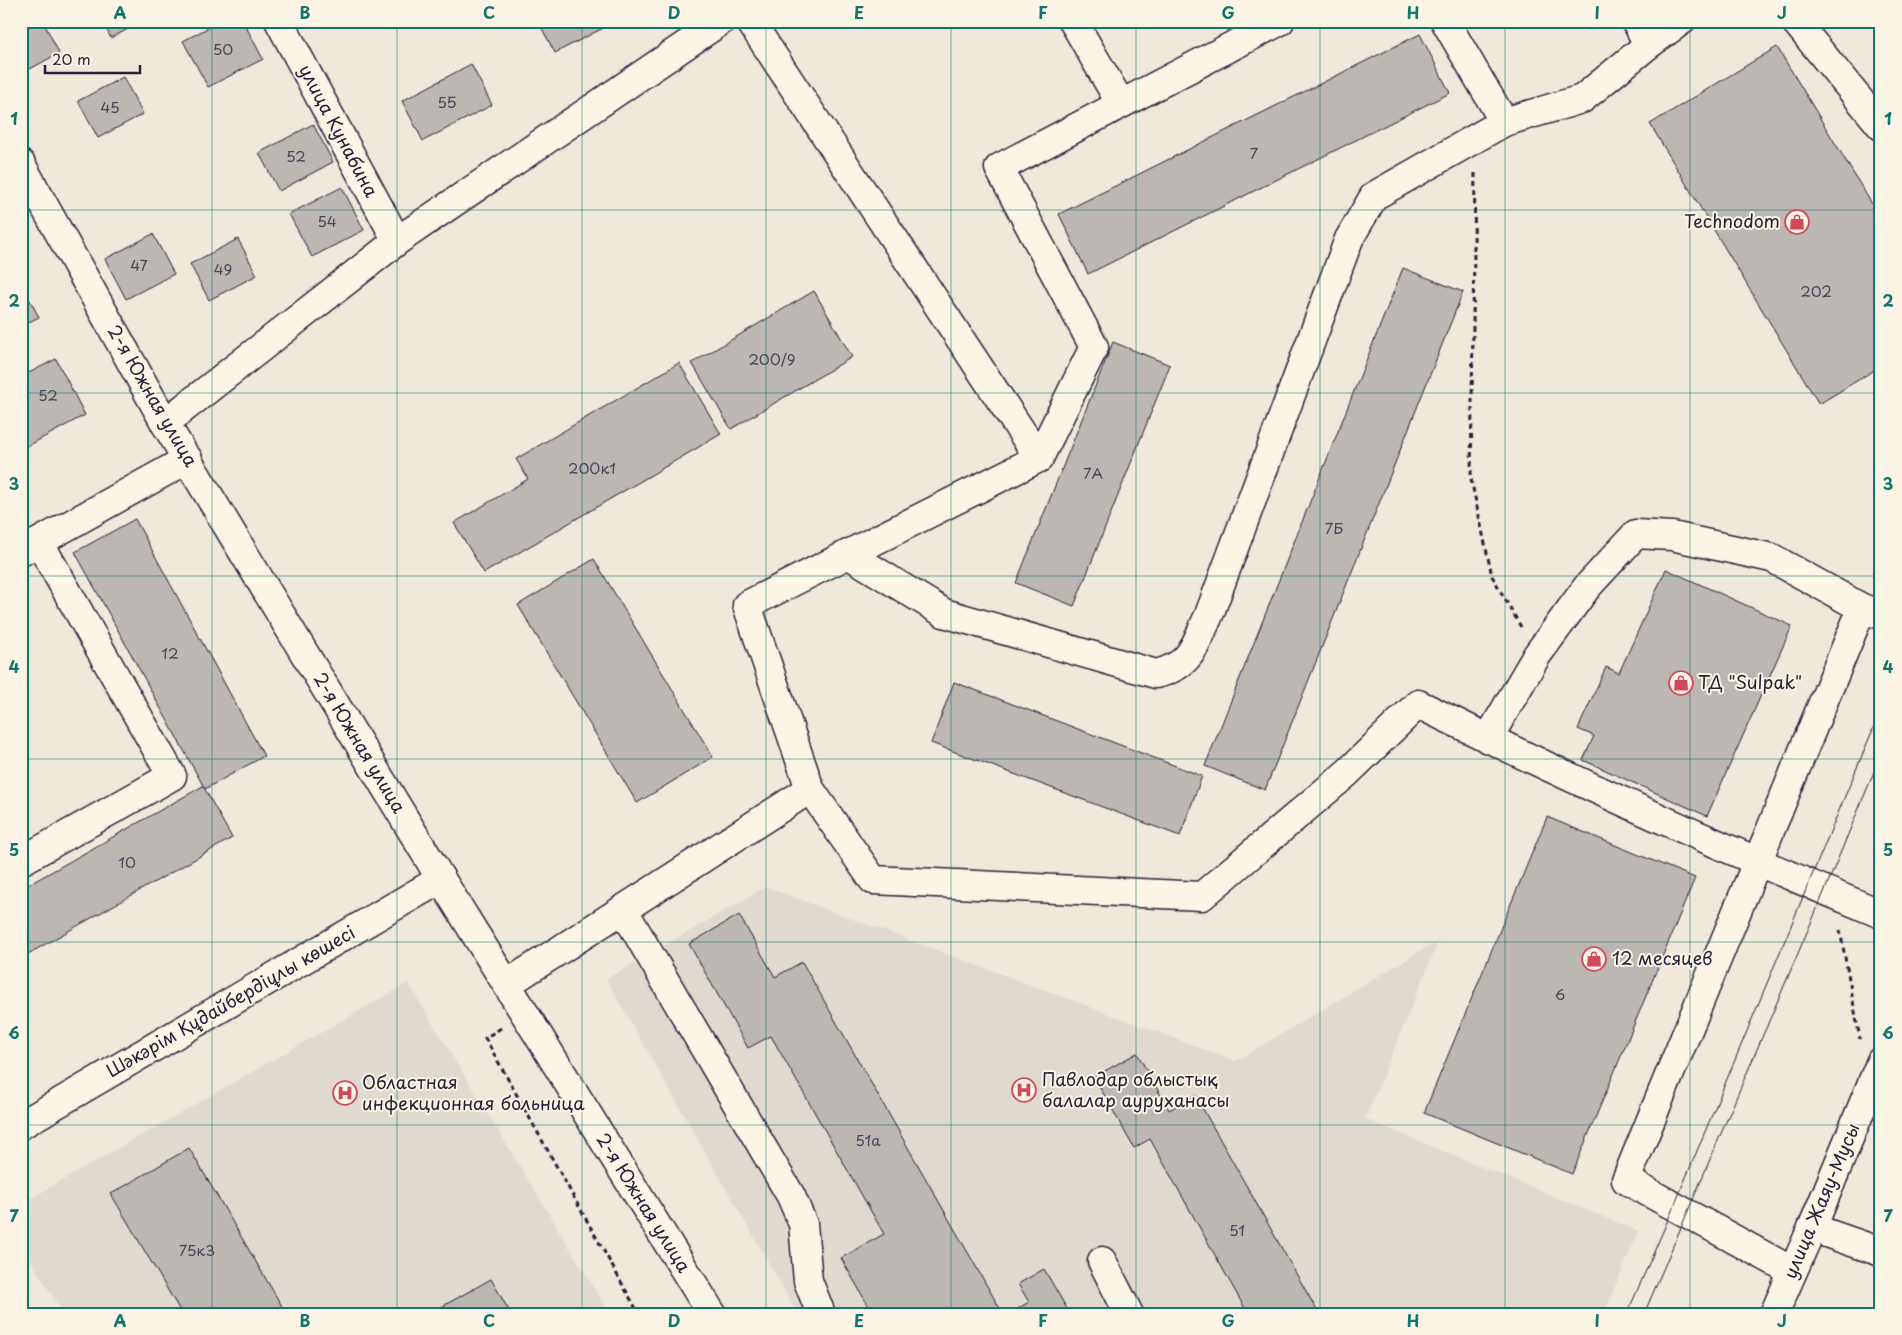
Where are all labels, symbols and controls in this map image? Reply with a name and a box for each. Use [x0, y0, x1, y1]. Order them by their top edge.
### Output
text: A [114, 0, 127, 24]
text: B [300, 0, 311, 24]
text: C [483, 0, 495, 24]
text: D [668, 0, 680, 24]
text: E [854, 0, 864, 24]
text: F [1038, 0, 1048, 24]
text: G [1221, 0, 1235, 24]
text: H [1407, 0, 1419, 24]
text: I [1594, 0, 1600, 24]
text: J [1777, 0, 1787, 24]
house number: 50 [213, 37, 233, 60]
scale bar [45, 42, 140, 74]
text: 20 m [52, 47, 91, 70]
street label: улица Кунабина [293, 59, 386, 202]
house number: 55 [437, 90, 457, 113]
house number: 45 [100, 95, 120, 118]
text: 1 [10, 106, 18, 130]
text: 1 [1884, 106, 1892, 130]
house number: 7 [1250, 141, 1259, 164]
house number: 52 [286, 144, 306, 167]
place label: Technodom [1684, 207, 1780, 234]
house number: 54 [317, 209, 337, 232]
shop icon: Technodom [1784, 209, 1810, 235]
house number: 47 [130, 253, 148, 276]
house number: 49 [214, 257, 232, 280]
house number: 202 [1800, 279, 1832, 302]
text: 2 [8, 288, 20, 312]
text: 2 [1882, 288, 1894, 312]
street label: 2-я Южная улица [102, 319, 205, 472]
house number: 200/9 [748, 347, 796, 370]
house number: 52 [38, 383, 58, 406]
house number: 200к1 [568, 456, 616, 479]
house number: 7А [1083, 461, 1103, 484]
text: 3 [9, 471, 19, 495]
text: 3 [1883, 471, 1893, 495]
house number: 7Б [1325, 516, 1343, 539]
house number: 12 [161, 641, 179, 664]
text: 4 [9, 654, 20, 678]
text: 4 [1883, 654, 1894, 678]
street label: 2-я Южная улица [307, 667, 413, 818]
place label: ТД "Sulpak" [1698, 668, 1802, 695]
shop icon: ТД "Sulpak" [1668, 670, 1694, 696]
text: 5 [9, 837, 19, 861]
text: 5 [1883, 837, 1893, 861]
house number: 10 [118, 850, 136, 873]
street label: Шәкәрім Құдайбердіұлы көшесі [101, 918, 360, 1083]
place label: 12 месяцев [1612, 944, 1713, 971]
shop icon: 12 месяцев [1581, 946, 1607, 972]
house number: 6 [1555, 982, 1565, 1005]
text: 6 [8, 1020, 20, 1044]
text: 6 [1882, 1020, 1894, 1044]
place label: Павлодар облыстық балалар ауруханасы [1042, 1065, 1230, 1113]
place label: Областная инфекционная больница [362, 1068, 585, 1116]
hospital icon: Павлодар облыстық балалар ауруханасы [1011, 1077, 1037, 1103]
hospital icon: Областная инфекционная больница [332, 1080, 358, 1106]
street label: улица Жаяу-Мусы [1776, 1118, 1866, 1282]
street label: 2-я Южная улица [590, 1127, 698, 1278]
house number: 51а [855, 1128, 881, 1151]
text: 7 [9, 1203, 19, 1227]
text: 7 [1883, 1203, 1893, 1227]
house number: 51 [1229, 1218, 1245, 1241]
house number: 75к3 [179, 1238, 215, 1261]
text: A [114, 1308, 127, 1332]
text: B [300, 1308, 311, 1332]
text: C [483, 1308, 495, 1332]
text: D [668, 1308, 680, 1332]
text: E [854, 1308, 864, 1332]
text: F [1038, 1308, 1048, 1332]
text: G [1221, 1308, 1235, 1332]
text: H [1407, 1308, 1419, 1332]
text: I [1594, 1308, 1600, 1332]
text: J [1777, 1308, 1787, 1332]

